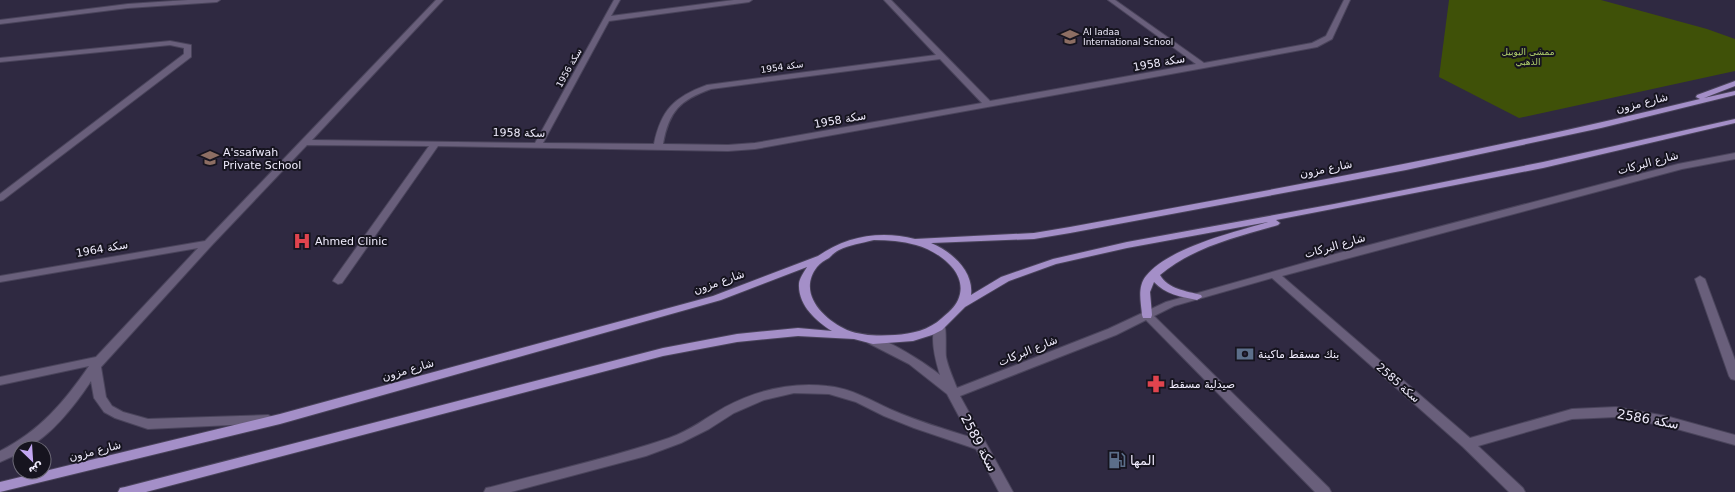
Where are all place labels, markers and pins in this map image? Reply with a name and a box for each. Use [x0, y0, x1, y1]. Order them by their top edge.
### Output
school or university icon: Al Iadaa International School [1060, 27, 1080, 47]
place label: Al Iadaa International School [1083, 27, 1173, 47]
place label: A'ssafwah Private School [223, 146, 301, 172]
school or university icon: A'ssafwah Private School [200, 148, 220, 168]
hospital icon: Ahmed Clinic [292, 231, 312, 251]
place label: Ahmed Clinic [315, 235, 387, 248]
bank icon: بنك مسقط ماكينة [1235, 344, 1255, 364]
place label: بنك مسقط ماكينة [1258, 348, 1339, 361]
pharmacy icon: صيدلية مسقط [1146, 374, 1166, 394]
place label: صيدلية مسقط [1169, 378, 1235, 391]
fuel station icon: المها [1107, 450, 1127, 470]
place label: المها [1130, 453, 1155, 469]

